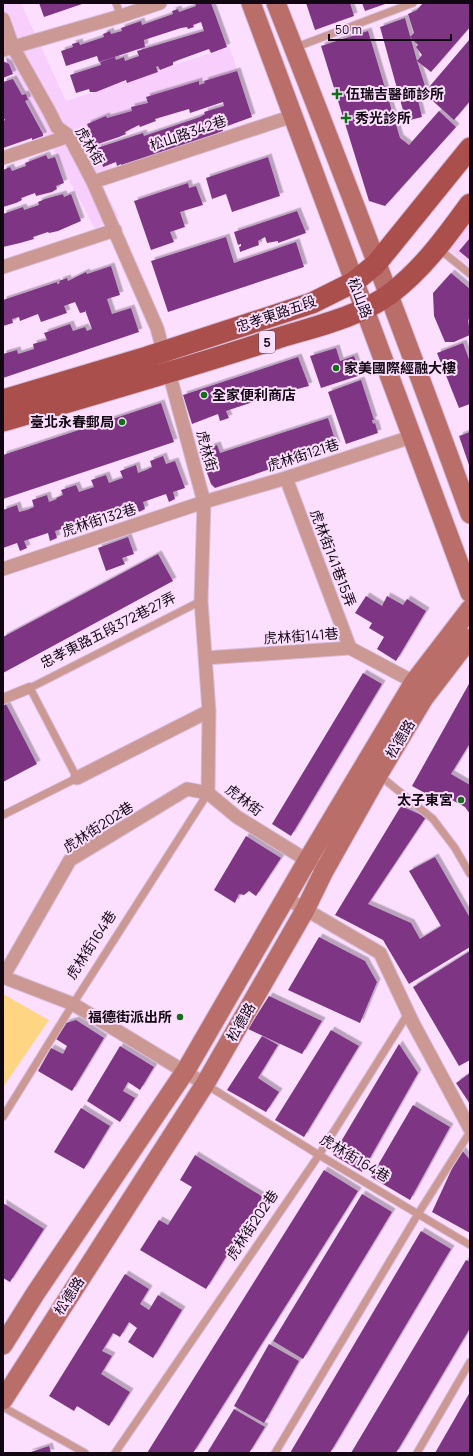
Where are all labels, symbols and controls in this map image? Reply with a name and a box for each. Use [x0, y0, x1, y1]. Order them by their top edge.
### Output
scale bar [329, 16, 451, 42]
text: 50 m [335, 21, 362, 38]
place label: 伍瑞吉醫師診所 [346, 84, 444, 103]
marker: 伍瑞吉醫師診所 [331, 88, 343, 100]
place label: 秀光診所 [355, 108, 411, 127]
street label: 松山路342巷 [147, 111, 229, 155]
marker: 秀光診所 [340, 112, 352, 124]
street label: 虎林街 [71, 123, 109, 169]
street label: 松山路 [344, 275, 377, 321]
street label: 忠孝東路五段 [233, 291, 319, 336]
road number: 5 [259, 331, 275, 353]
place label: 家美國際經融大樓 [344, 358, 456, 377]
marker: 家美國際經融大樓 [331, 363, 341, 373]
place label: 全家便利商店 [212, 385, 296, 404]
marker: 全家便利商店 [199, 390, 209, 400]
place label: 臺北永春郵局 [30, 412, 114, 431]
marker: 臺北永春郵局 [117, 417, 127, 427]
street label: 虎林街 [193, 428, 222, 474]
street label: 虎林街121巷 [264, 434, 341, 475]
street label: 虎林街132巷 [59, 499, 138, 540]
street label: 虎林街141巷15弄 [306, 506, 361, 609]
street label: 忠孝東路五段372巷27弄 [37, 587, 179, 672]
street label: 虎林街141巷 [263, 623, 339, 648]
street label: 松德路 [381, 716, 419, 762]
street label: 虎林街 [222, 779, 267, 820]
place label: 太子東宮 [397, 790, 453, 809]
marker: 太子東宮 [456, 795, 466, 805]
street label: 虎林街202巷 [59, 797, 137, 856]
street label: 虎林街164巷 [61, 907, 120, 983]
street label: 松德路 [222, 999, 259, 1045]
place label: 福德街派出所 [88, 1007, 172, 1026]
marker: 福德街派出所 [175, 1012, 185, 1022]
street label: 虎林街164巷 [317, 1129, 394, 1186]
street label: 虎林街202巷 [221, 1186, 282, 1263]
street label: 松德路 [49, 1273, 88, 1319]

